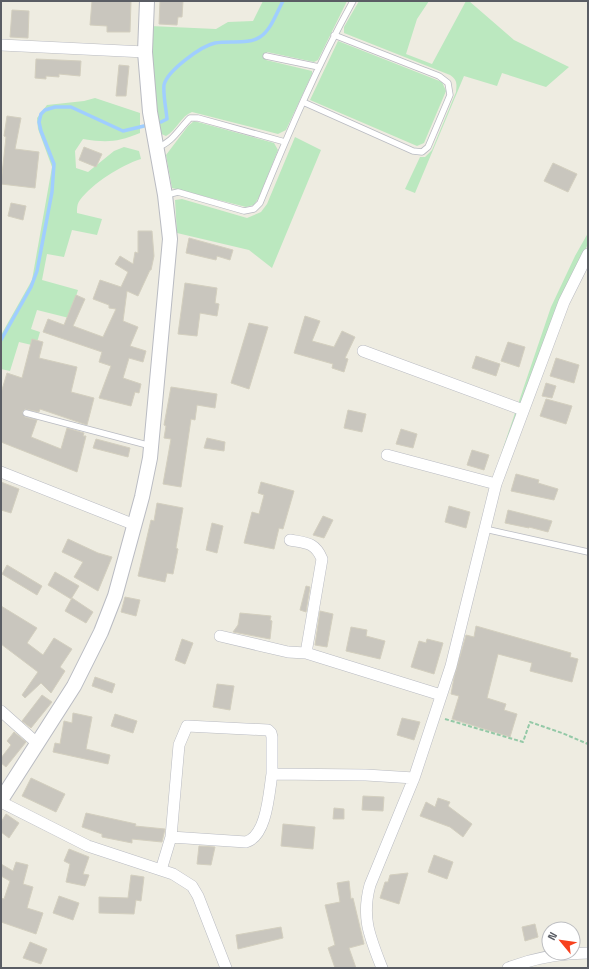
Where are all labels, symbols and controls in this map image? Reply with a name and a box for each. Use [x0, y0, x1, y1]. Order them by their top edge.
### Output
north arrow [541, 921, 581, 961]
text: N [544, 930, 560, 943]

